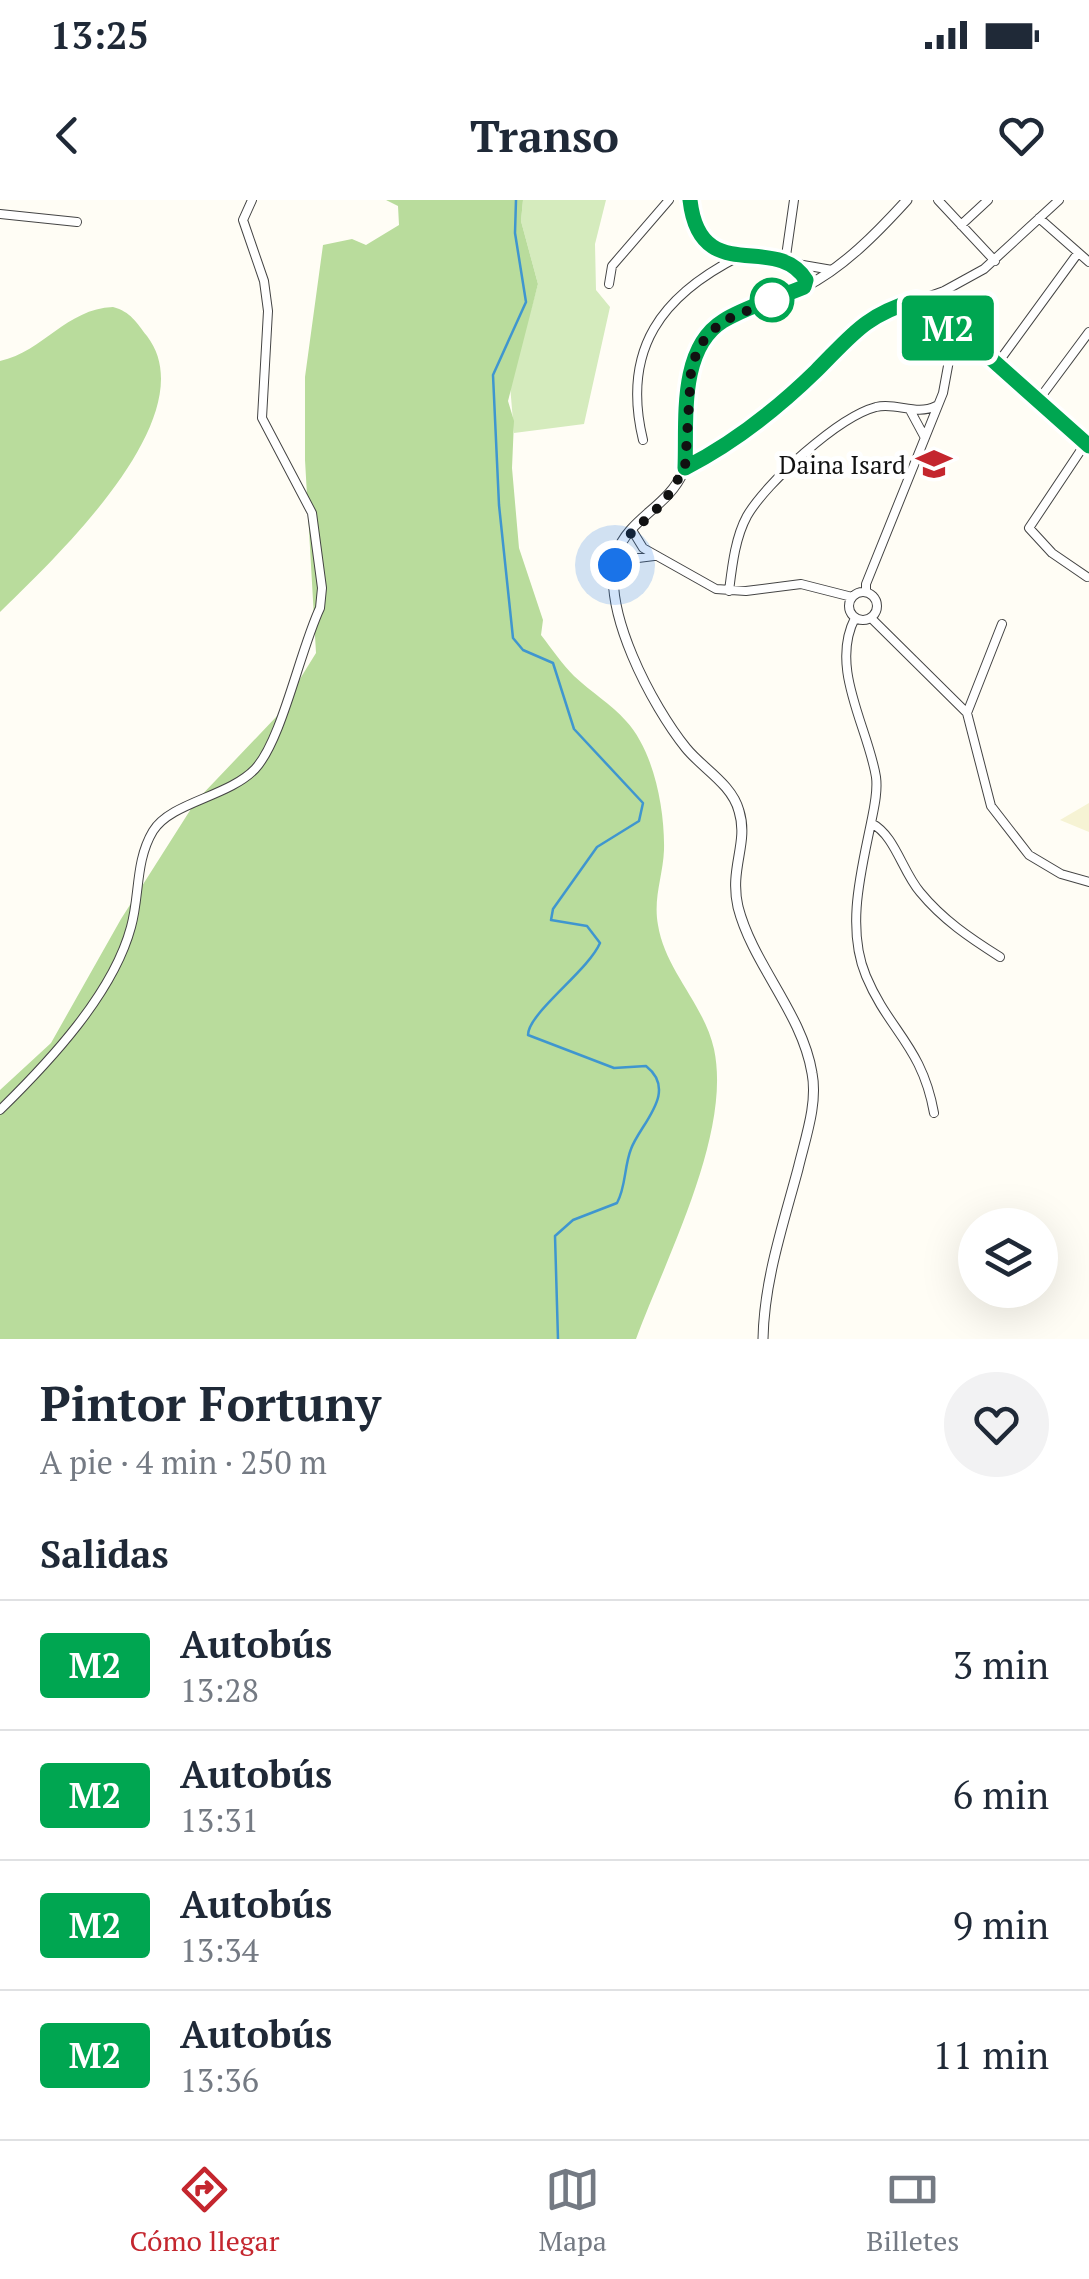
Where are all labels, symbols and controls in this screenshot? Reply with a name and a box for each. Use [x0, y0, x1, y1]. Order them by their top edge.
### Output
text: 13:25 [50, 10, 149, 60]
text: Transo [470, 105, 619, 165]
icon: back [40, 108, 95, 163]
icon: heart [994, 108, 1049, 163]
unlabelled marker [751, 279, 793, 321]
line badge: M2 [903, 296, 993, 360]
text: M2 [922, 305, 974, 351]
school or university icon: Daina Isard [915, 445, 953, 483]
place label: Daina Isard [779, 448, 906, 481]
your location [590, 540, 640, 590]
map controls [958, 1208, 1058, 1308]
button: layers [958, 1208, 1058, 1308]
text: Pintor Fortuny [40, 1371, 381, 1435]
button: heart [944, 1372, 1049, 1477]
text: A pie · 4 min · 250 m [40, 1441, 327, 1483]
text: Salidas [40, 1529, 169, 1579]
text: Autobús [180, 1619, 332, 1669]
text: 3 min [953, 1640, 1049, 1690]
text: M2 [69, 1642, 121, 1688]
text: 13:28 [180, 1669, 259, 1711]
text: Autobús [180, 1749, 332, 1799]
text: 6 min [953, 1770, 1049, 1820]
text: M2 [69, 1772, 121, 1818]
text: 13:31 [180, 1799, 259, 1841]
text: Autobús [180, 1879, 332, 1929]
text: 9 min [953, 1900, 1049, 1950]
text: M2 [69, 1902, 121, 1948]
text: 13:34 [180, 1929, 259, 1971]
text: Autobús [180, 2009, 332, 2059]
text: 11 min [932, 2030, 1049, 2080]
text: M2 [69, 2032, 121, 2078]
text: 13:36 [180, 2059, 259, 2101]
tab: Cómo llegar [130, 2162, 279, 2259]
tab: Mapa [539, 2162, 607, 2259]
tab: Billetes [866, 2162, 959, 2259]

